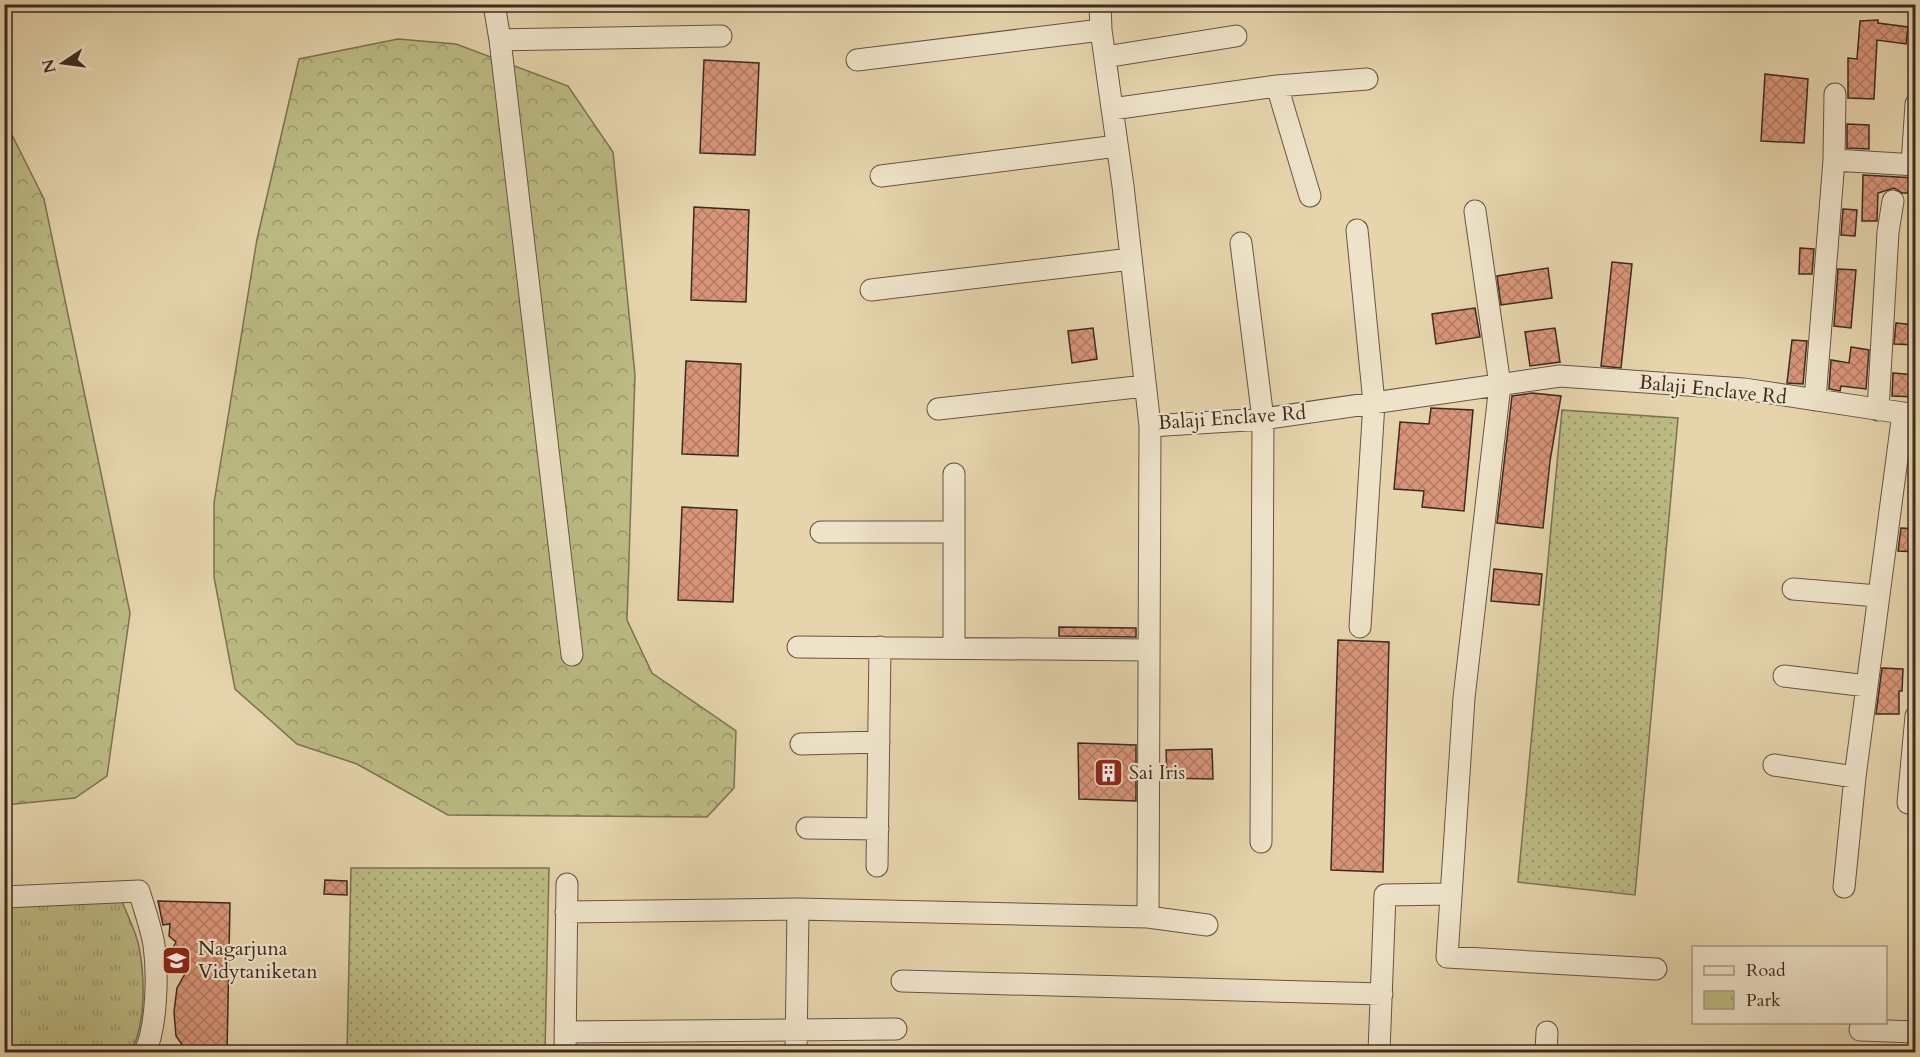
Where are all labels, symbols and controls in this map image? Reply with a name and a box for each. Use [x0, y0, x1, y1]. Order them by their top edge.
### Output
north arrow [33, 33, 93, 93]
text: N [37, 57, 62, 75]
street label: Balaji Enclave Rd [1638, 368, 1788, 411]
street label: Balaji Enclave Rd [1157, 399, 1307, 436]
building icon: Sai Iris [1092, 756, 1124, 788]
place label: Sai Iris [1129, 759, 1185, 786]
place label: Nagarjuna Vidytaniketan [198, 935, 318, 985]
school or university icon: Nagarjuna Vidytaniketan [161, 944, 193, 976]
legend [1692, 946, 1887, 1024]
text: Road [1746, 958, 1786, 983]
text: Park [1746, 988, 1781, 1013]

